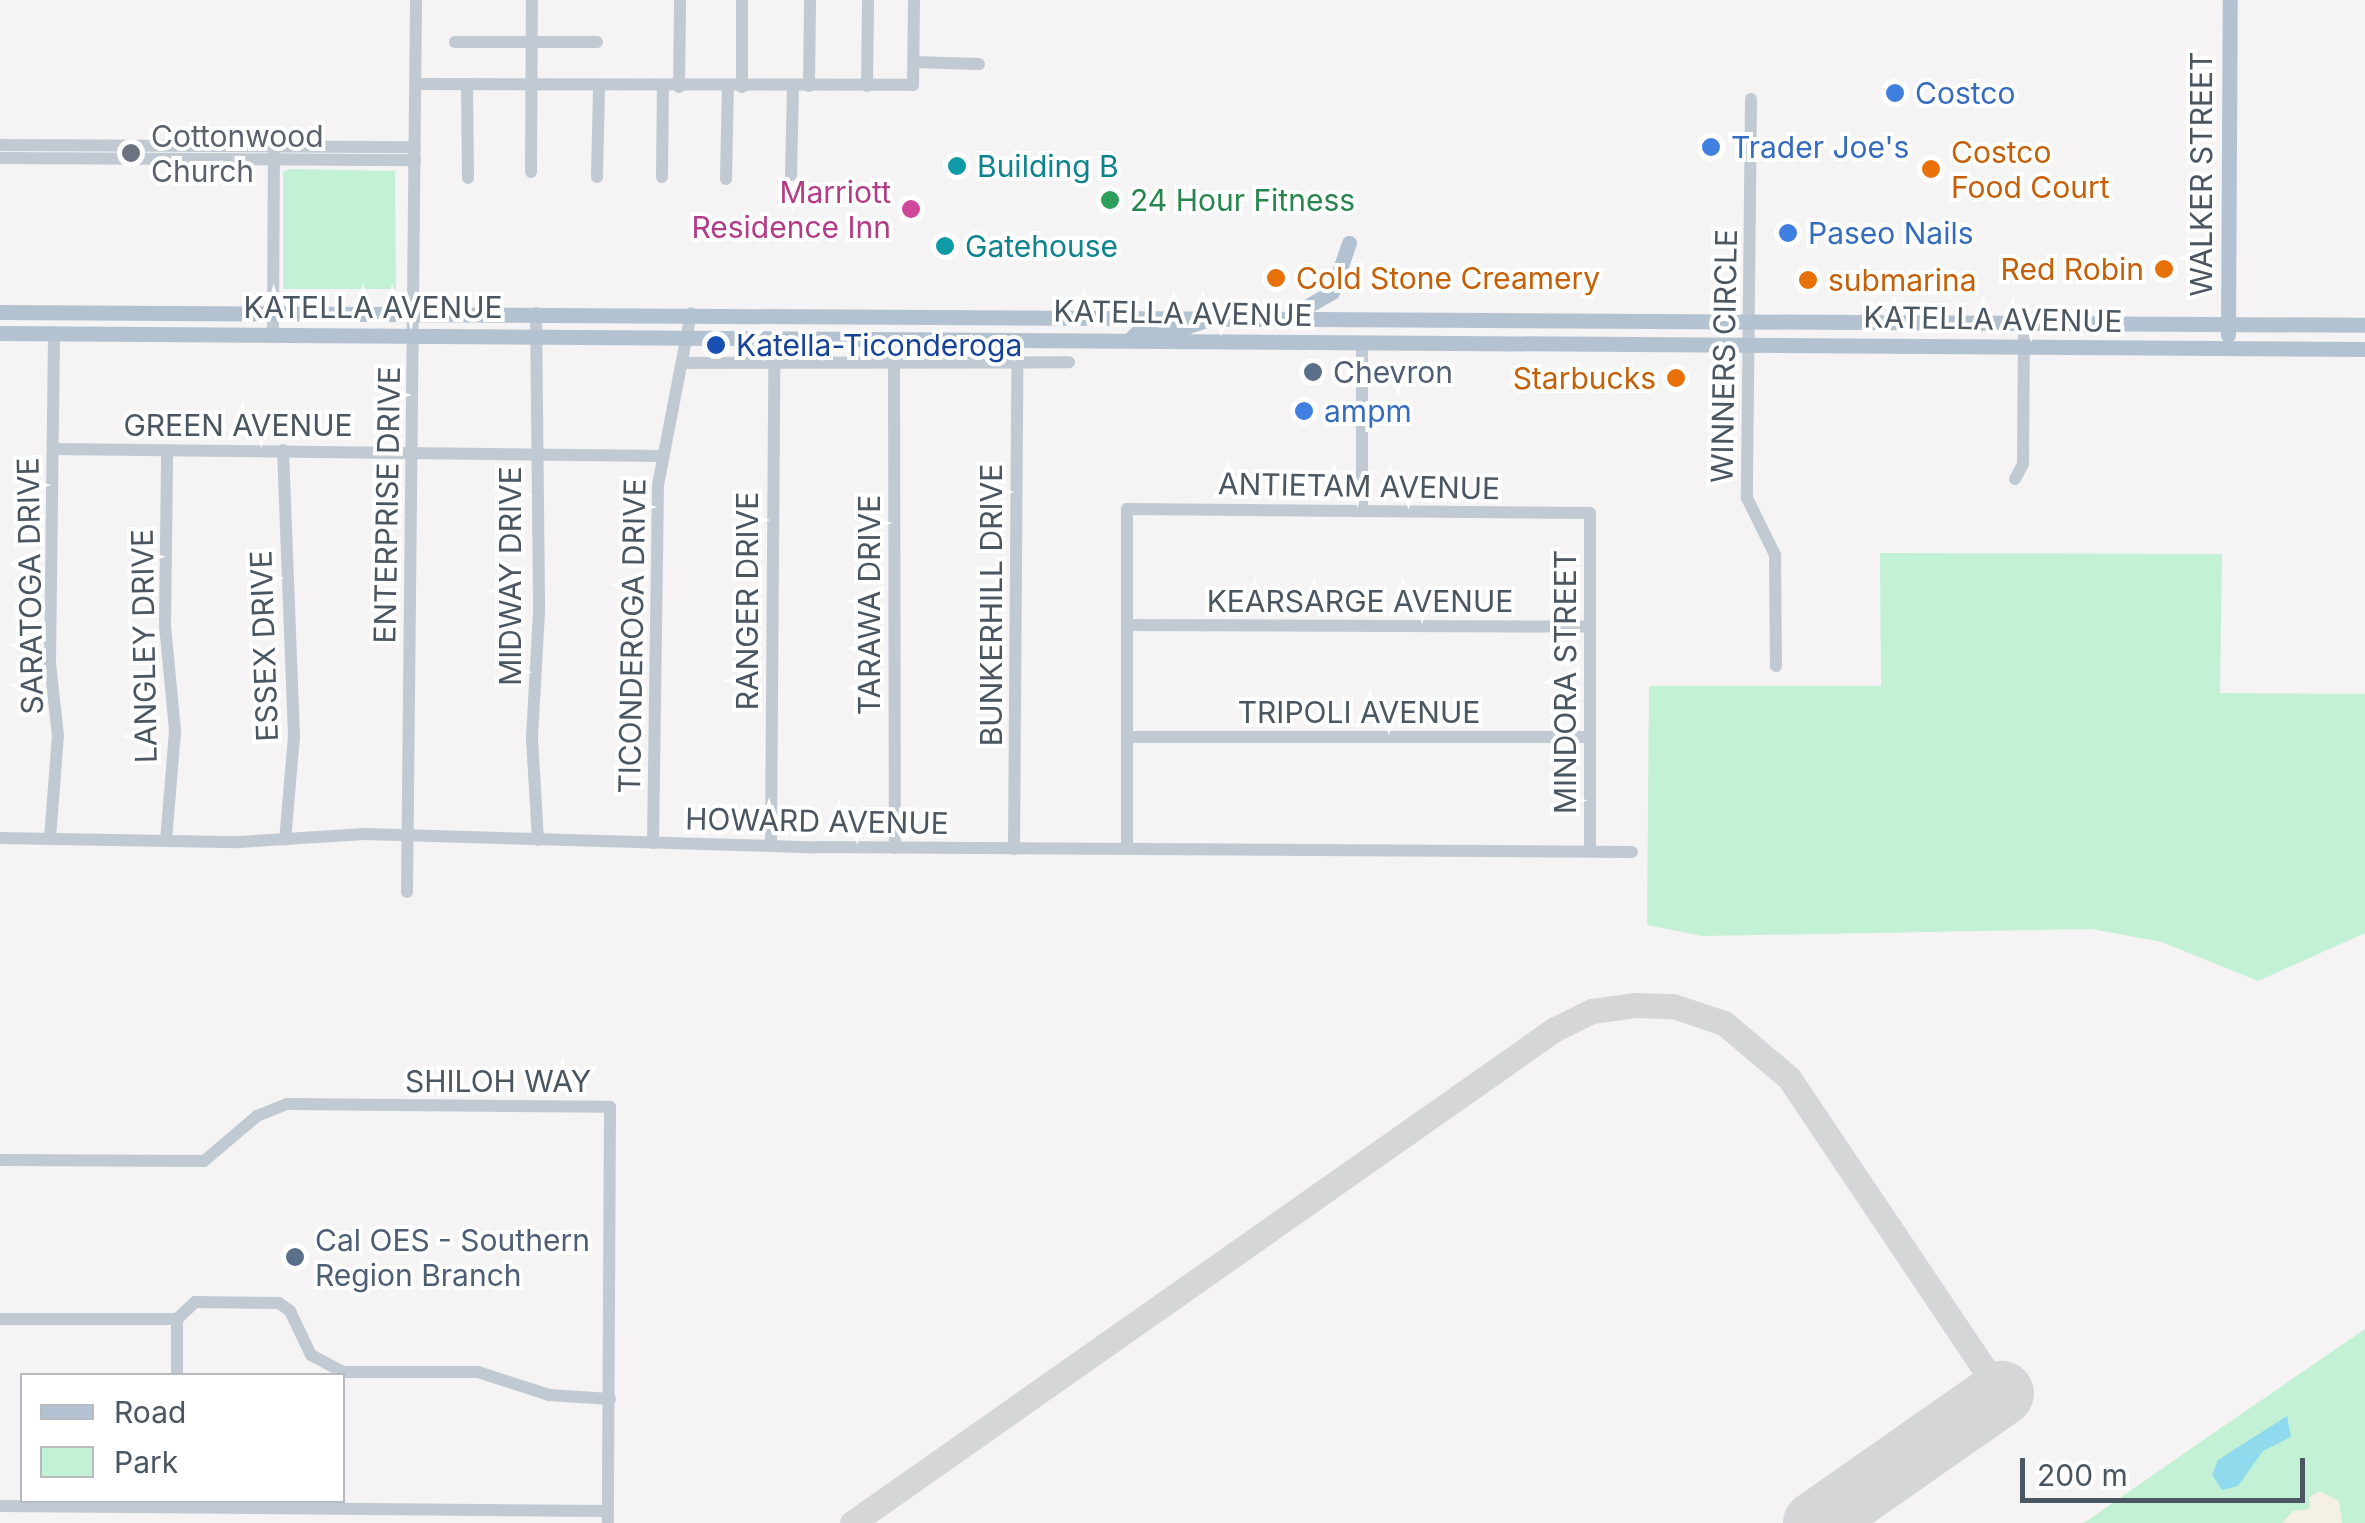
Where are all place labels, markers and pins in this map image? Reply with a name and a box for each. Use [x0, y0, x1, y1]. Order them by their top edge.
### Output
place label: Costco [1915, 75, 2015, 111]
marker: Costco [1884, 82, 1906, 104]
place label: Cottonwood Church [151, 118, 324, 188]
place label: Trader Joe's [1731, 129, 1909, 165]
place label: Costco Food Court [1951, 134, 2110, 204]
marker: Trader Joe's [1700, 136, 1722, 158]
marker: Cottonwood Church [120, 142, 142, 164]
place label: Building B [977, 148, 1119, 184]
marker: Building B [946, 155, 968, 177]
marker: Costco Food Court [1920, 158, 1942, 180]
place label: Marriott Residence Inn [691, 174, 891, 244]
place label: 24 Hour Fitness [1130, 182, 1355, 218]
marker: 24 Hour Fitness [1099, 189, 1121, 211]
marker: Marriott Residence Inn [900, 198, 922, 220]
place label: Paseo Nails [1808, 215, 1974, 251]
marker: Paseo Nails [1777, 222, 1799, 244]
place label: Gatehouse [965, 228, 1118, 264]
marker: Gatehouse [934, 235, 956, 257]
place label: Red Robin [2001, 251, 2144, 287]
marker: Red Robin [2153, 258, 2175, 280]
place label: Cold Stone Creamery [1296, 260, 1600, 296]
place label: submarina [1828, 262, 1977, 298]
marker: Cold Stone Creamery [1265, 267, 1287, 289]
marker: submarina [1797, 269, 1819, 291]
place label: Katella-Ticonderoga [736, 327, 1022, 363]
marker: Katella-Ticonderoga [705, 334, 727, 356]
place label: Chevron [1333, 354, 1453, 390]
place label: Starbucks [1513, 360, 1656, 396]
marker: Chevron [1302, 361, 1324, 383]
marker: Starbucks [1665, 367, 1687, 389]
place label: ampm [1324, 393, 1412, 429]
marker: ampm [1293, 400, 1315, 422]
place label: Cal OES - Southern Region Branch [315, 1222, 590, 1292]
marker: Cal OES - Southern Region Branch [284, 1246, 306, 1268]

